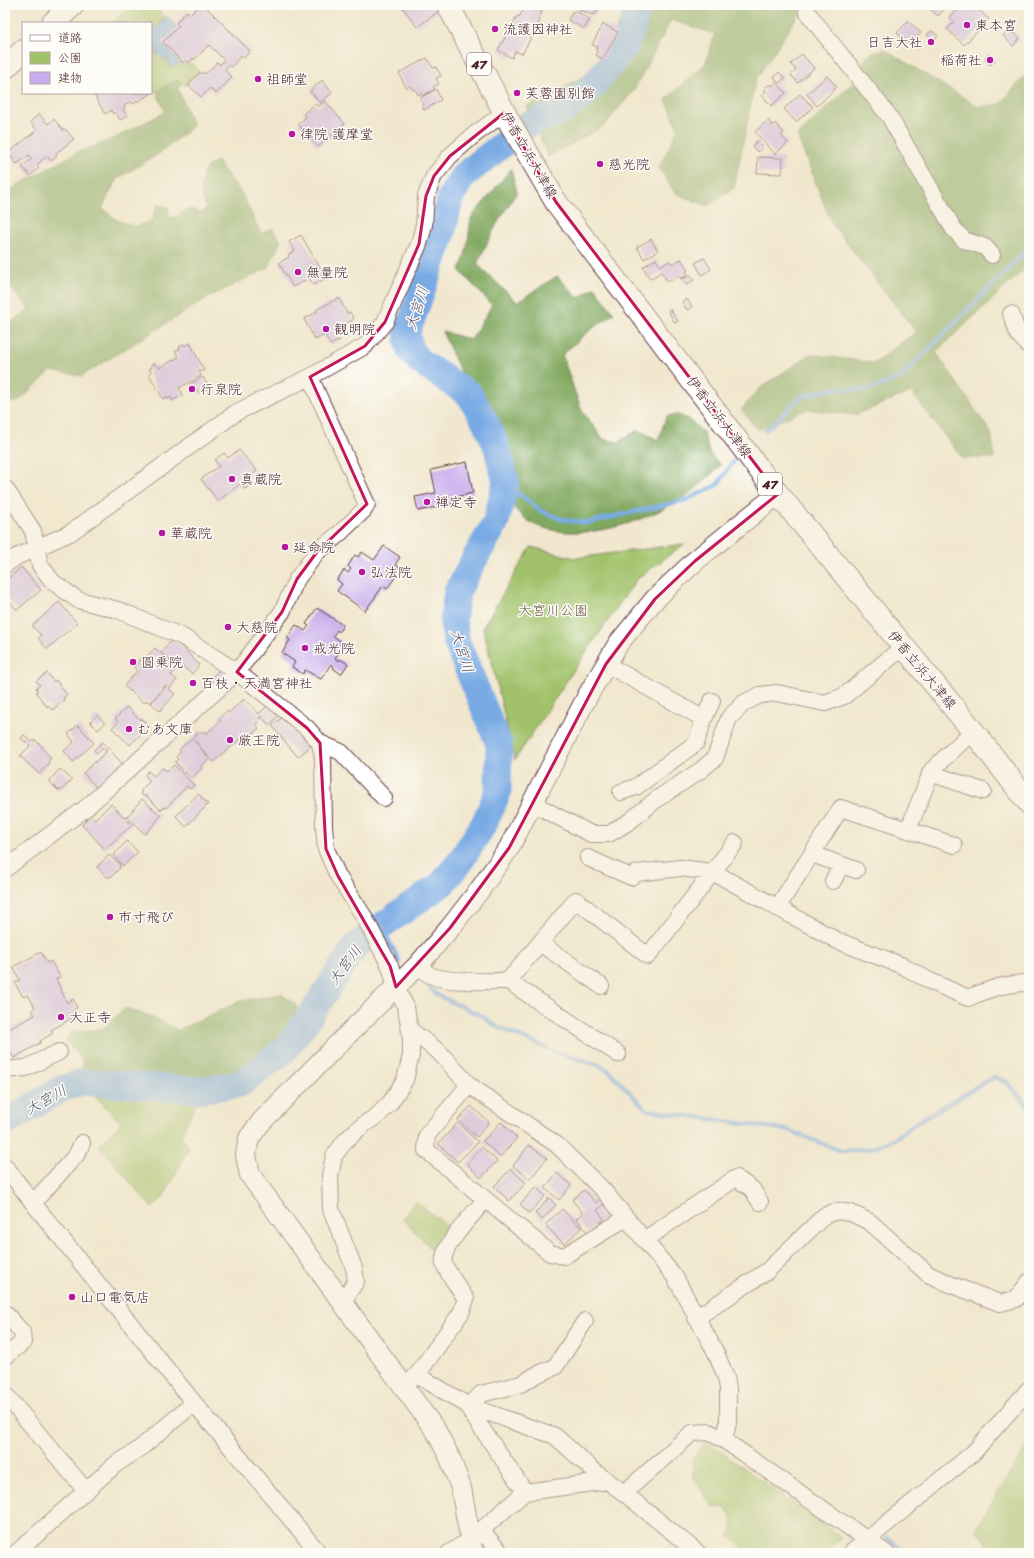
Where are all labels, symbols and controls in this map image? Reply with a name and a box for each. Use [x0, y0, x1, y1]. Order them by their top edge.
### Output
place label: 東本宮 [975, 13, 1017, 38]
place label: 流護因神社 [503, 17, 573, 42]
marker: 東本宮 [962, 20, 972, 30]
legend [22, 22, 152, 94]
marker: 流護因神社 [490, 24, 500, 34]
text: 道路 [58, 27, 82, 49]
place label: 日吉大社 [867, 30, 923, 55]
marker: 日吉大社 [926, 37, 936, 47]
text: 公園 [58, 47, 82, 69]
place label: 稲荷社 [940, 48, 982, 73]
road number: 47 [467, 53, 491, 75]
marker: 稲荷社 [985, 55, 995, 65]
text: 建物 [58, 67, 82, 89]
place label: 祖師堂 [266, 67, 308, 92]
marker: 祖師堂 [253, 74, 263, 84]
place label: 芙蓉園別館 [525, 81, 595, 106]
marker: 芙蓉園別館 [512, 88, 522, 98]
street label: 伊香立浜大津線 [494, 106, 564, 204]
place label: 律院 護摩堂 [300, 122, 374, 147]
marker: 律院 護摩堂 [287, 129, 297, 139]
place label: 慈光院 [608, 152, 650, 177]
marker: 慈光院 [595, 159, 605, 169]
place label: 無量院 [306, 260, 348, 285]
marker: 無量院 [293, 267, 303, 277]
water label: 大宮川 [398, 283, 436, 333]
place label: 観明院 [334, 317, 376, 342]
marker: 観明院 [321, 324, 331, 334]
street label: 伊香立浜大津線 [680, 370, 758, 464]
place label: 行泉院 [200, 377, 242, 402]
marker: 行泉院 [187, 384, 197, 394]
place label: 真蔵院 [240, 467, 282, 492]
road number: 47 [758, 473, 782, 495]
marker: 真蔵院 [227, 474, 237, 484]
place label: 禅定寺 [435, 490, 477, 515]
marker: 禅定寺 [422, 497, 432, 507]
place label: 華蔵院 [170, 521, 212, 546]
marker: 華蔵院 [157, 528, 167, 538]
place label: 延命院 [293, 535, 335, 560]
marker: 延命院 [280, 542, 290, 552]
place label: 弘法院 [370, 560, 412, 585]
marker: 弘法院 [357, 567, 367, 577]
park label: 大宮川公園 [518, 598, 588, 623]
place label: 大慈院 [236, 615, 278, 640]
marker: 大慈院 [223, 622, 233, 632]
street label: 伊香立浜大津線 [881, 624, 963, 716]
water label: 大宮川 [443, 626, 481, 676]
place label: 戒光院 [313, 636, 355, 661]
marker: 戒光院 [300, 643, 310, 653]
place label: 圓乗院 [141, 650, 183, 675]
marker: 圓乗院 [128, 657, 138, 667]
place label: 百枝・天満宮神社 [201, 671, 313, 696]
marker: 百枝・天満宮神社 [188, 678, 198, 688]
place label: むあ文庫 [137, 717, 193, 742]
marker: むあ文庫 [124, 724, 134, 734]
place label: 厳王院 [238, 728, 280, 753]
marker: 厳王院 [225, 735, 235, 745]
place label: 市寸飛び [118, 905, 174, 930]
marker: 市寸飛び [105, 912, 115, 922]
water label: 大宮川 [321, 939, 369, 991]
place label: 大正寺 [69, 1005, 111, 1030]
marker: 大正寺 [56, 1012, 66, 1022]
water label: 大宮川 [20, 1078, 72, 1122]
place label: 山口電気店 [80, 1285, 150, 1310]
marker: 山口電気店 [67, 1292, 77, 1302]

